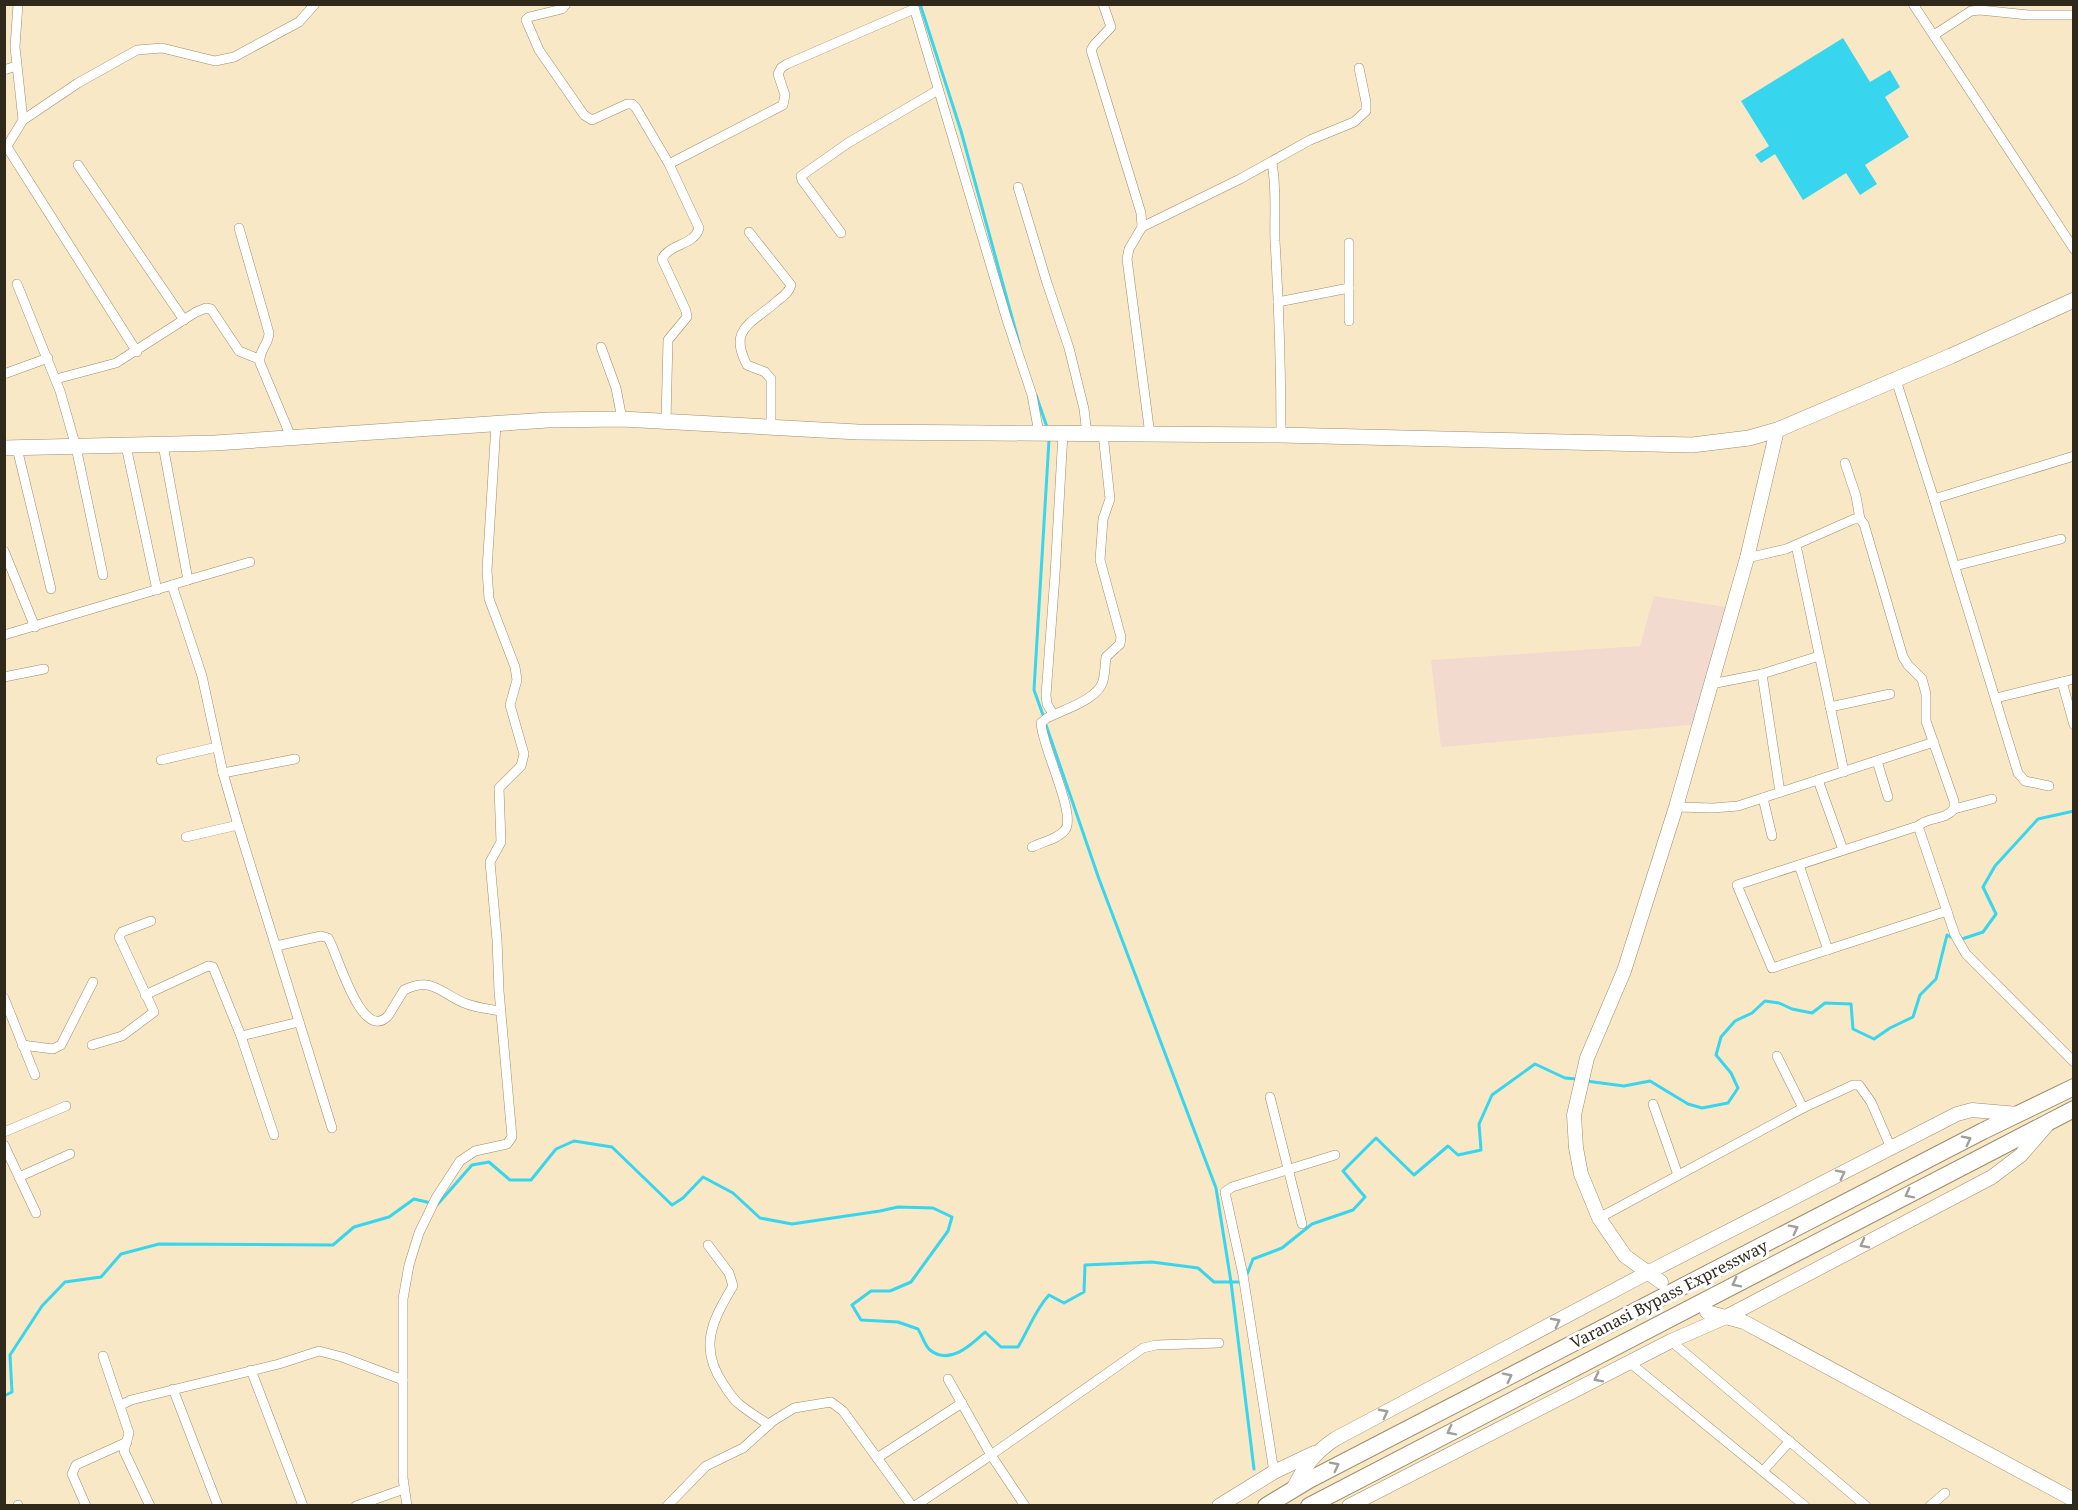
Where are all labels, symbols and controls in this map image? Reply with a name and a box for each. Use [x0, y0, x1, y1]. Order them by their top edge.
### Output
one-way arrow [1960, 1135, 1971, 1147]
one-way arrow [1834, 1169, 1845, 1181]
one-way arrow [1905, 1186, 1916, 1198]
one-way arrow [1787, 1225, 1798, 1236]
street label: Varanasi Bypass Expressway [1567, 1234, 1772, 1353]
one-way arrow [1859, 1237, 1870, 1248]
one-way arrow [1732, 1276, 1743, 1288]
one-way arrow [1549, 1318, 1560, 1329]
one-way arrow [1593, 1371, 1604, 1383]
one-way arrow [1502, 1373, 1513, 1384]
one-way arrow [1378, 1409, 1389, 1421]
one-way arrow [1447, 1424, 1458, 1435]
one-way arrow [1329, 1462, 1340, 1474]

